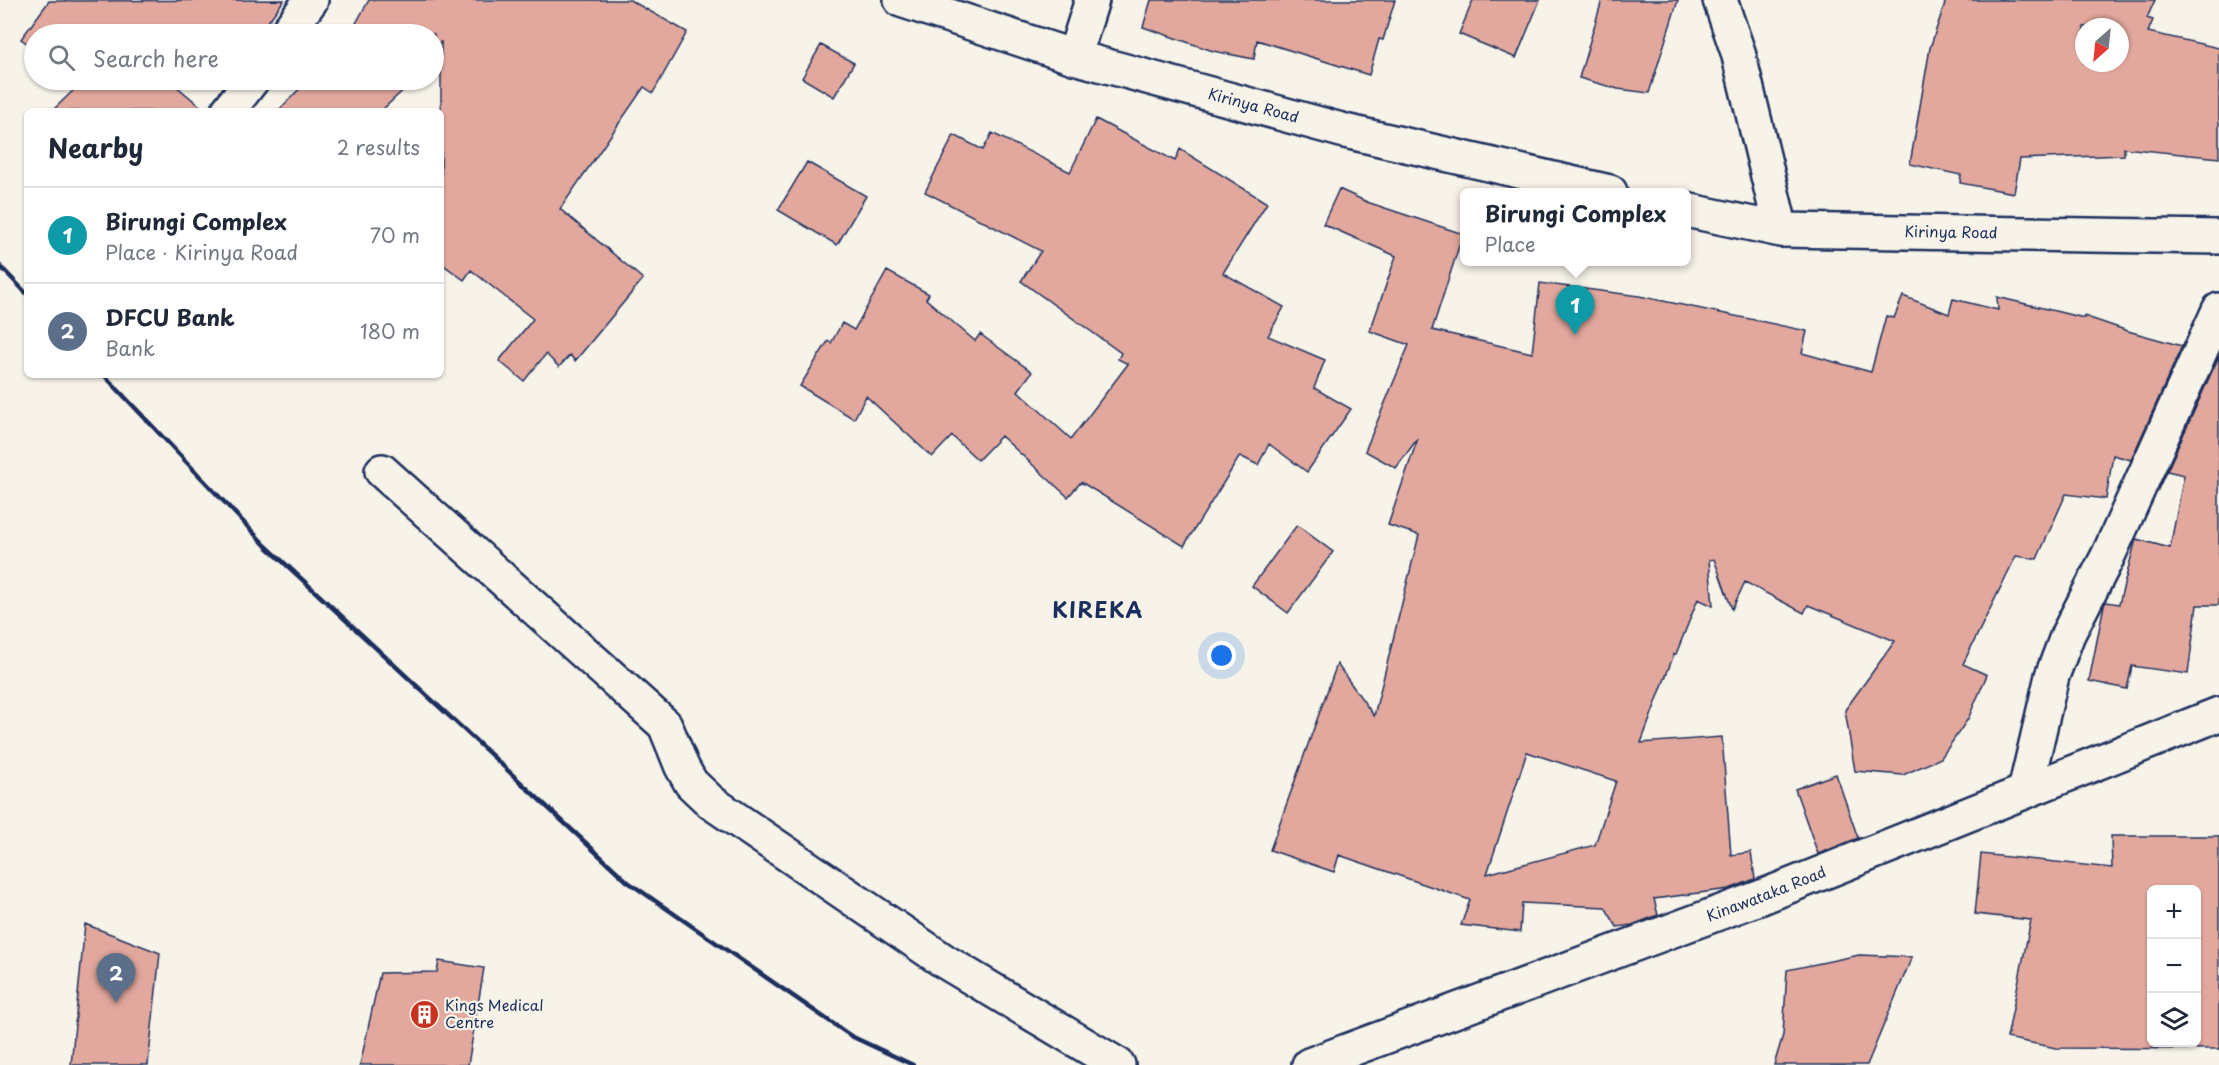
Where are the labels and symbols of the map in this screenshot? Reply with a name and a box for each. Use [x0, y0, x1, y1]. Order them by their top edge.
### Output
north arrow [2075, 18, 2129, 72]
street label: Kirinya Road [1206, 81, 1302, 128]
street label: Kirinya Road [1904, 219, 1998, 243]
pin: 1 [1556, 286, 1594, 335]
district label: KIREKA [1052, 593, 1144, 625]
your location [1207, 641, 1236, 670]
street label: Kinawataka Road [1703, 859, 1829, 927]
pin: 2 [96, 954, 136, 1003]
place label: Kings Medical Centre [445, 993, 544, 1033]
building icon: Kings Medical Centre [408, 999, 440, 1031]

